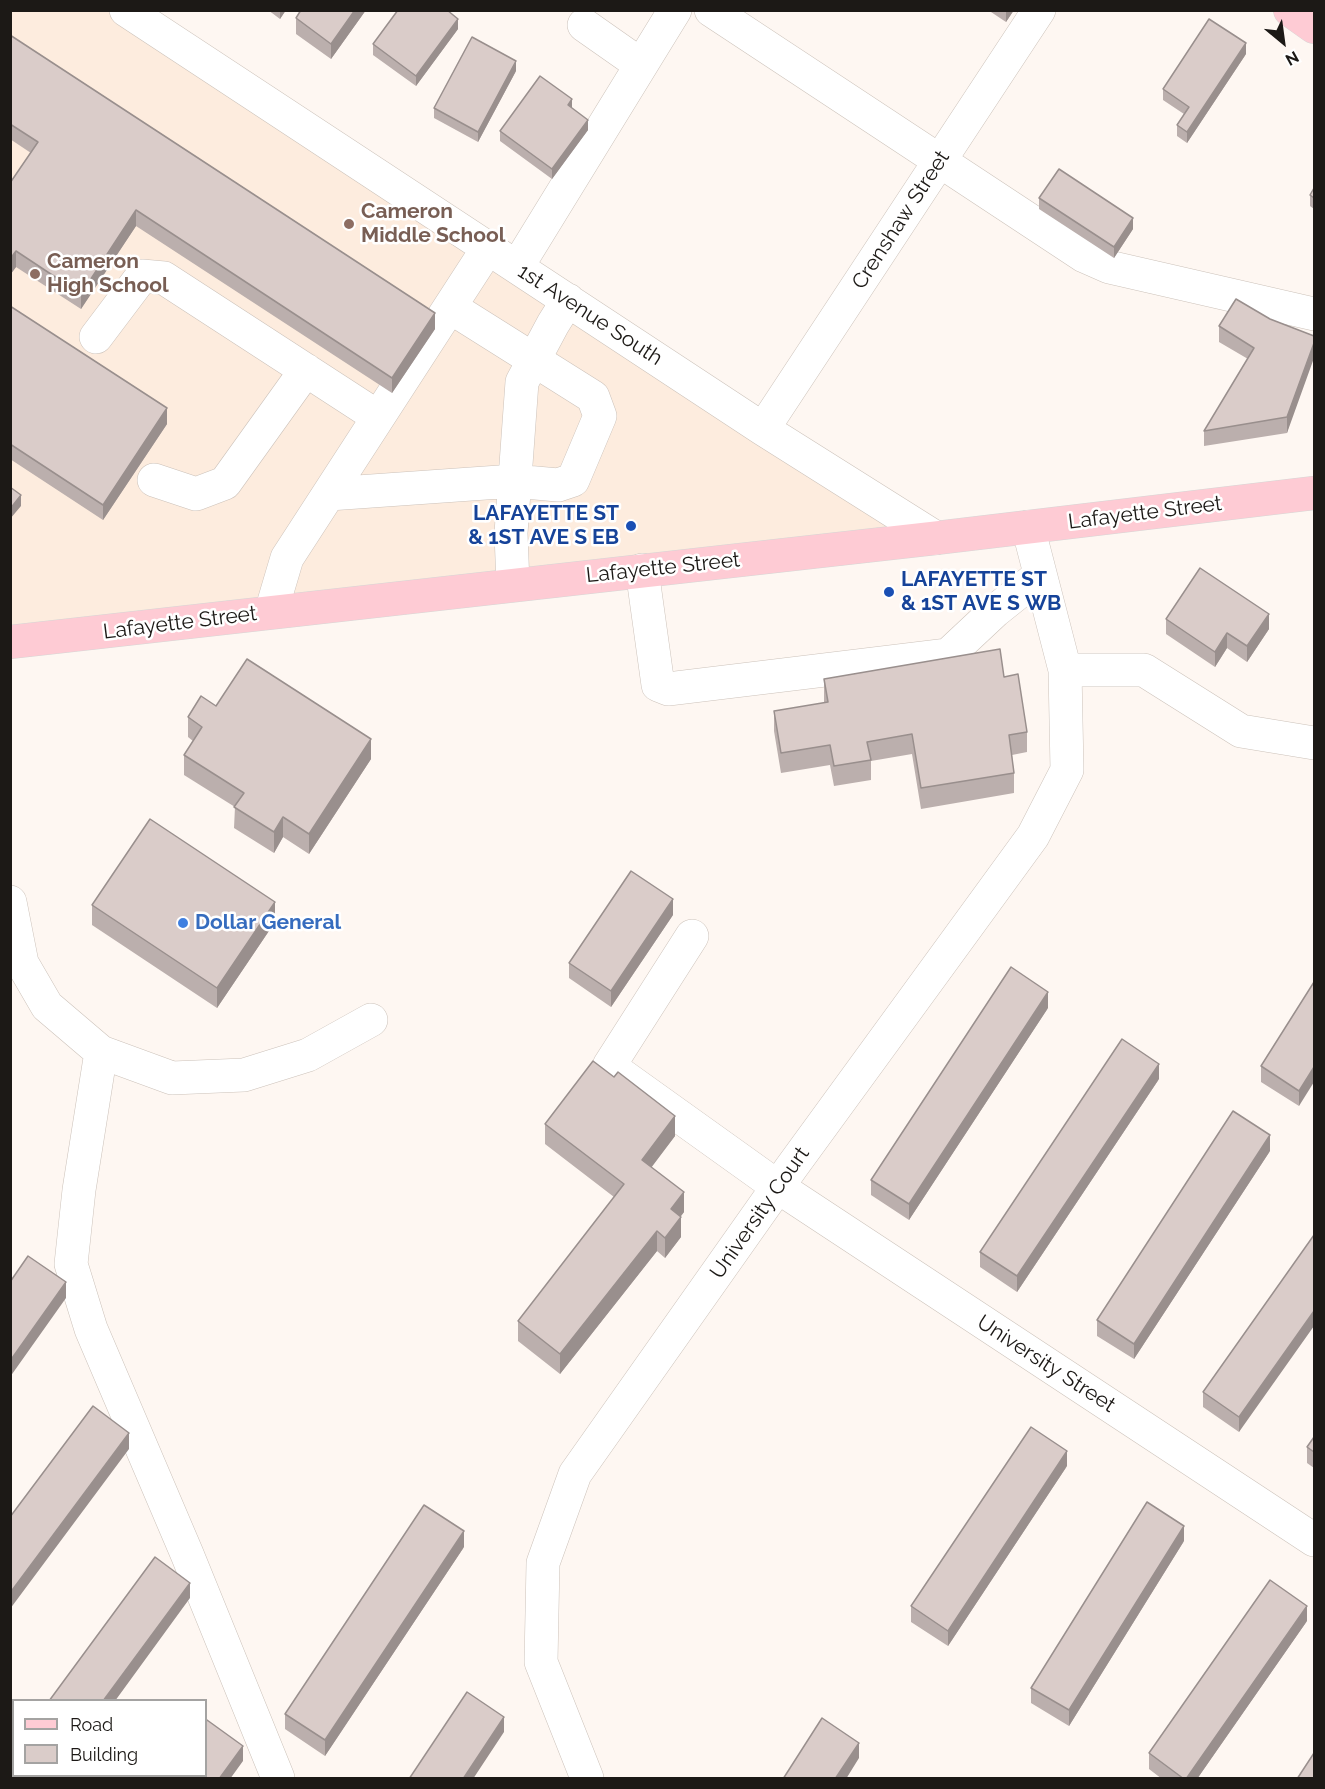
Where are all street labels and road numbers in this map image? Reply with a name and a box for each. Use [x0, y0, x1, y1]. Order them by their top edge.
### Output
street label: Crenshaw Street [847, 146, 955, 294]
street label: 1st Avenue South [513, 259, 667, 371]
street label: Lafayette Street [1067, 491, 1223, 535]
street label: Lafayette Street [585, 547, 741, 589]
street label: Lafayette Street [102, 601, 258, 645]
street label: University Court [705, 1142, 815, 1284]
street label: University Street [972, 1310, 1120, 1418]

